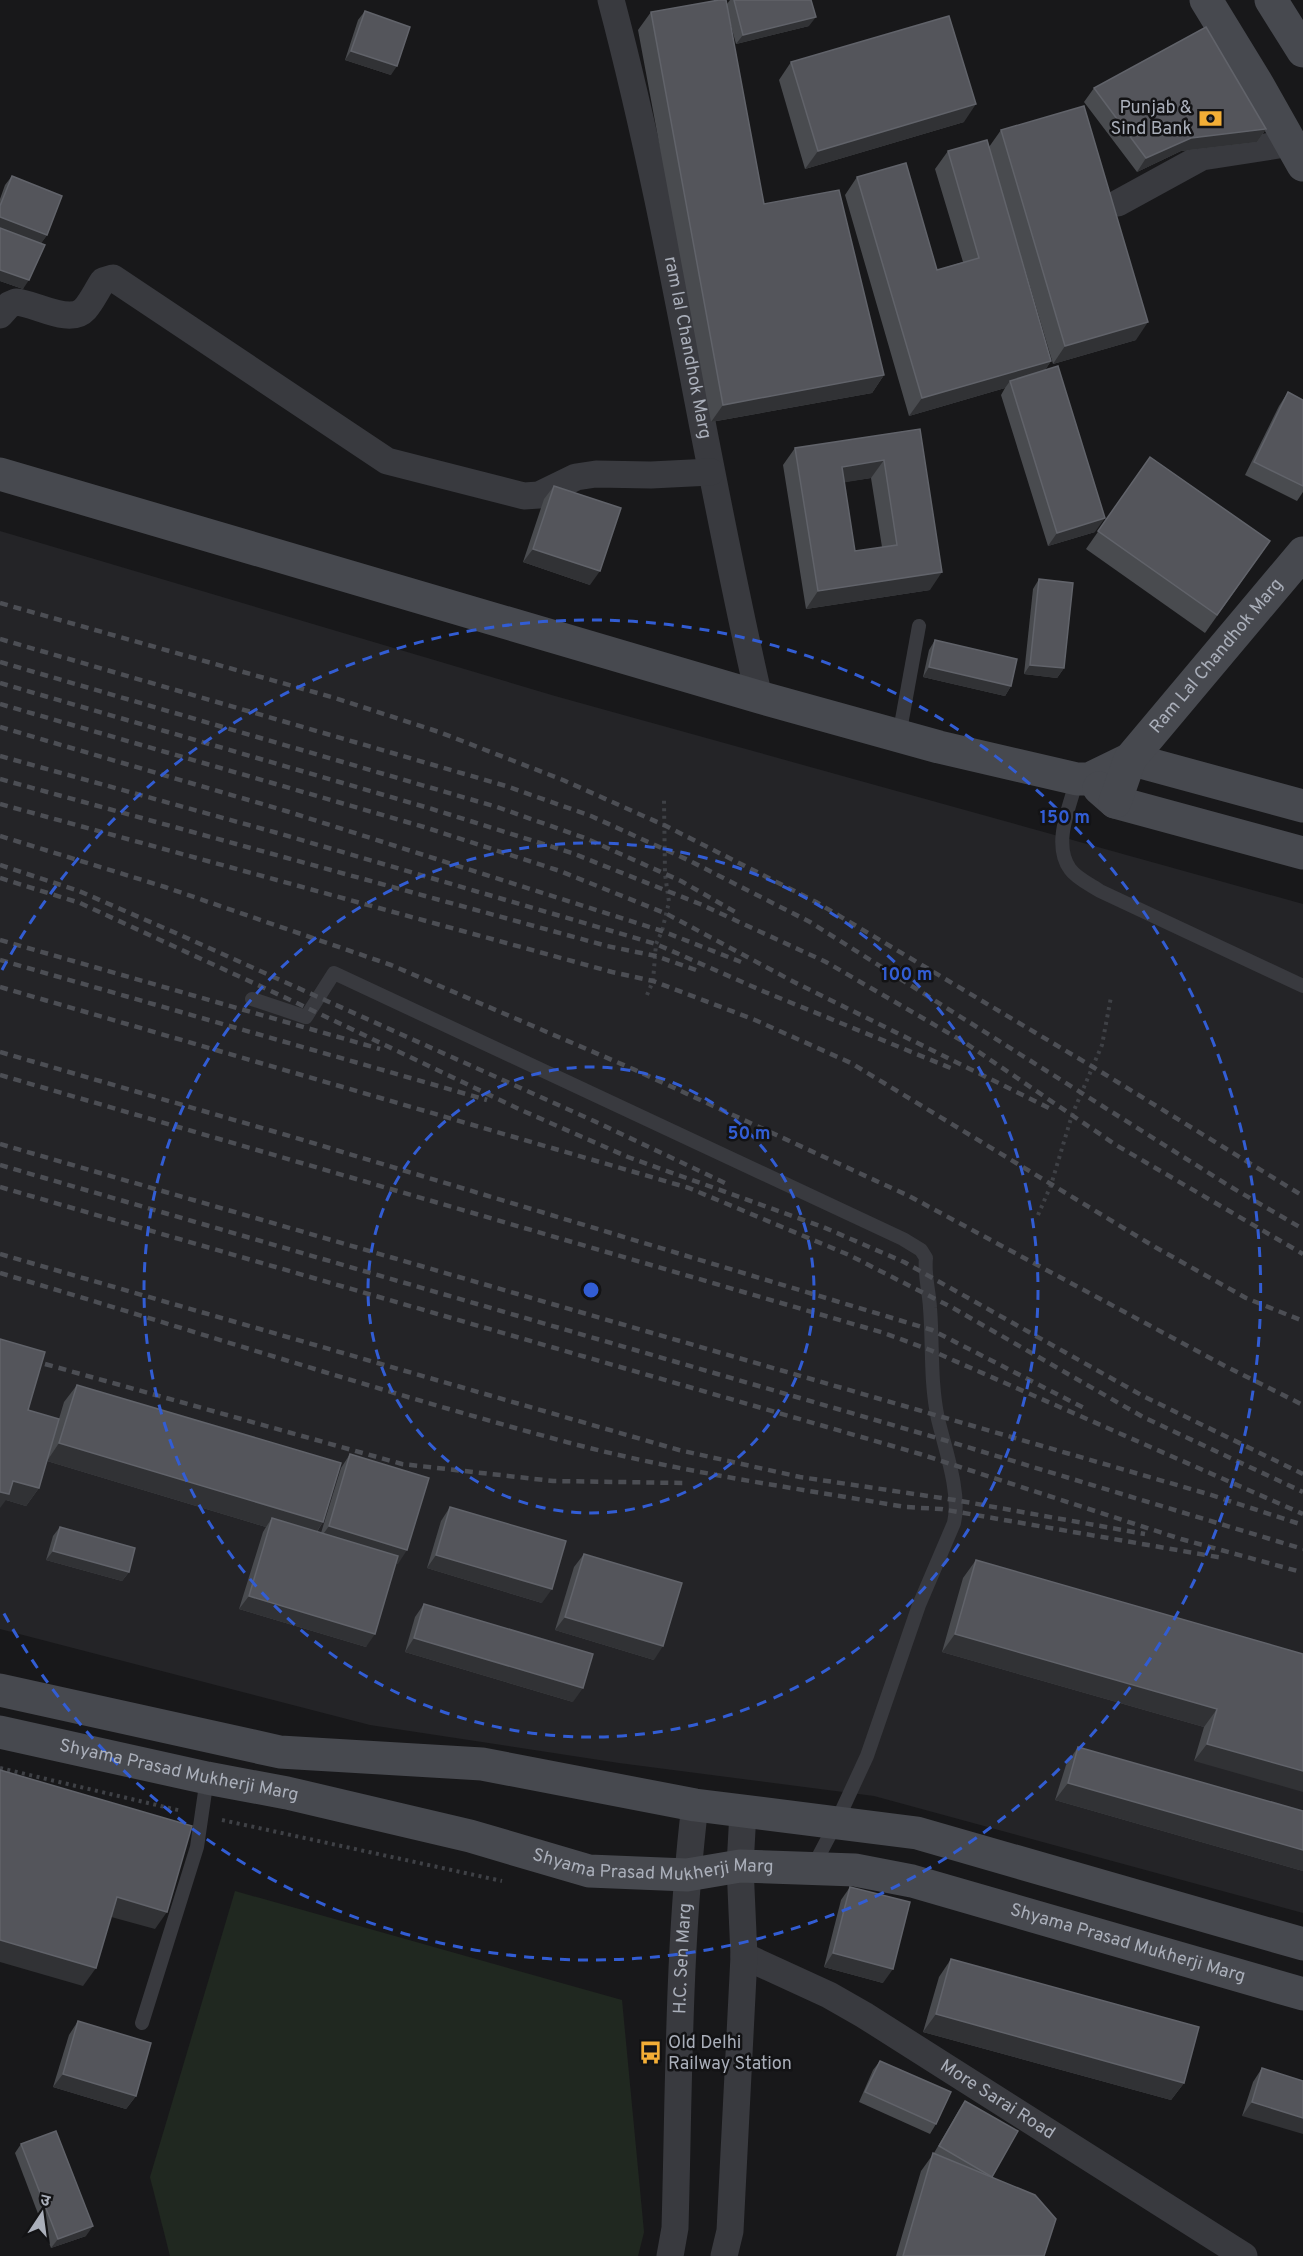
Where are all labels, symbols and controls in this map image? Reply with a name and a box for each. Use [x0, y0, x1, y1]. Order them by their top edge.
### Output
place label: Punjab & Sind Bank [1111, 97, 1192, 141]
bank icon: Punjab & Sind Bank [1197, 105, 1223, 131]
street label: ram lal Chandhok Marg [658, 254, 717, 441]
street label: Ram Lal Chandhok Marg [1145, 574, 1288, 739]
text: 150 m [1040, 807, 1090, 830]
text: 100 m [881, 964, 933, 987]
text: 50 m [727, 1123, 771, 1146]
centre of rings [581, 1280, 601, 1300]
street label: Shyama Prasad Mukherji Marg [57, 1734, 301, 1807]
street label: Shyama Prasad Mukherji Marg [530, 1843, 774, 1887]
street label: Shyama Prasad Mukherji Marg [1007, 1898, 1248, 1988]
street label: H.C. Sen Marg [669, 1902, 697, 2014]
place label: Old Delhi Railway Station [668, 2032, 792, 2076]
bus stop icon: Old Delhi Railway Station [637, 2040, 663, 2066]
street label: More Sarai Road [936, 2055, 1060, 2145]
north arrow [12, 2184, 72, 2244]
text: उ [38, 2191, 52, 2212]

